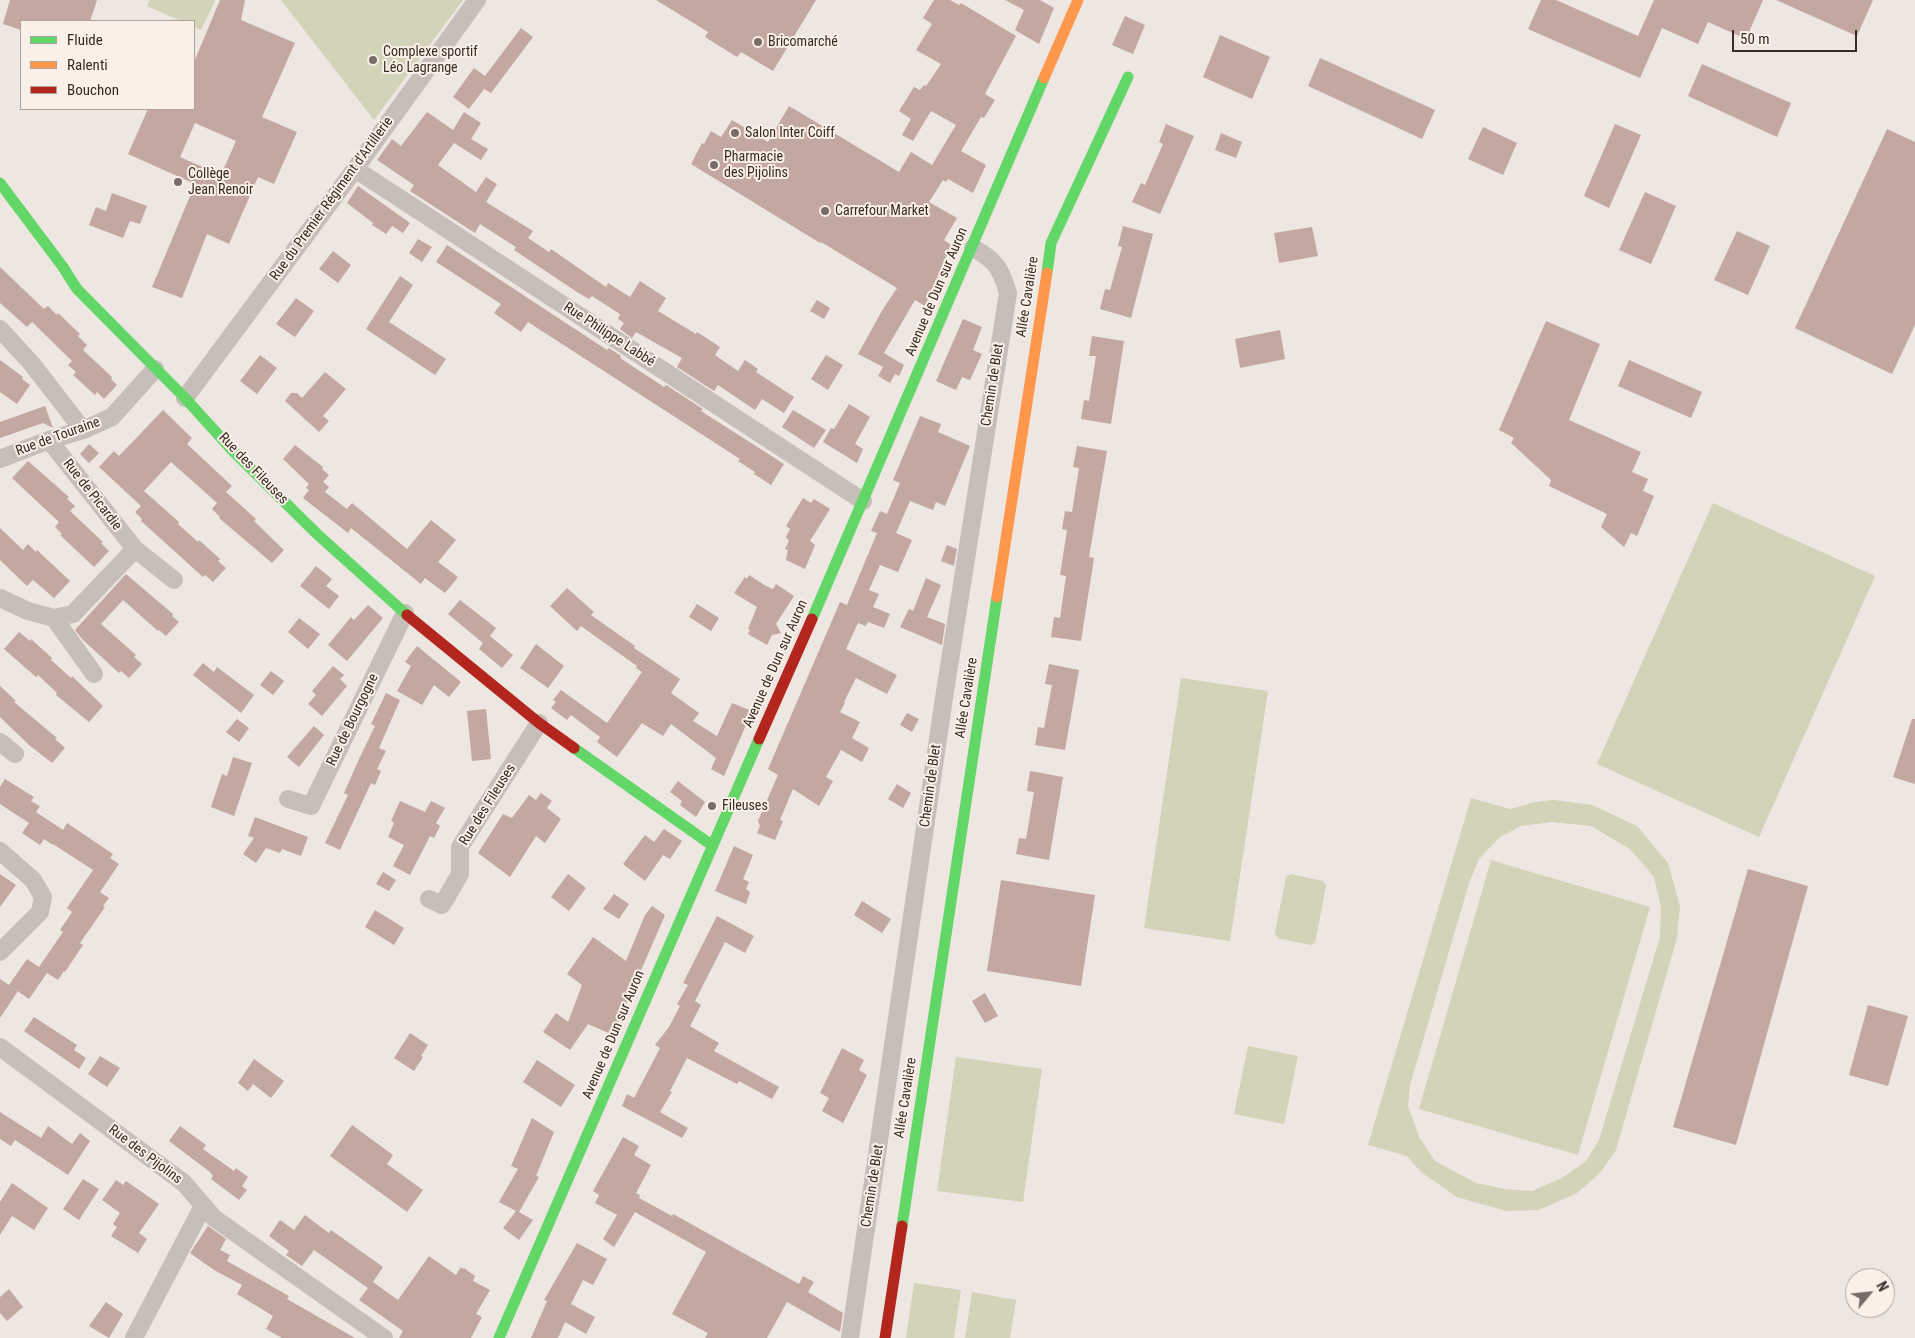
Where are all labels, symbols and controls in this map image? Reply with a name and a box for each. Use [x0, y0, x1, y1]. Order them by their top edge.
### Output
legend [20, 20, 195, 110]
scale bar [1735, 20, 1860, 52]
text: 50 m [1740, 30, 1770, 48]
text: Fluide [67, 31, 103, 49]
place label: Bricomarché [768, 34, 838, 50]
marker: Bricomarché [752, 36, 764, 48]
place label: Complexe sportif Léo Lagrange [383, 44, 478, 76]
marker: Complexe sportif Léo Lagrange [367, 54, 379, 66]
text: Ralenti [67, 56, 108, 74]
text: Bouchon [67, 81, 119, 99]
street label: Rue du Premier Régiment d'Artillerie [267, 114, 397, 284]
place label: Salon Inter Coiff [745, 125, 835, 141]
marker: Salon Inter Coiff [729, 127, 741, 139]
place label: Pharmacie des Pijolins [724, 149, 788, 182]
marker: Pharmacie des Pijolins [708, 159, 720, 171]
place label: Collège Jean Renoir [188, 166, 253, 198]
marker: Collège Jean Renoir [172, 176, 184, 188]
place label: Carrefour Market [835, 203, 929, 219]
marker: Carrefour Market [819, 205, 831, 217]
street label: Avenue de Dun sur Auron [902, 225, 972, 359]
street label: Allée Cavalière [1013, 255, 1043, 339]
street label: Rue Philippe Labbé [560, 299, 658, 371]
street label: Chemin de Blet [978, 343, 1008, 427]
street label: Rue de Touraine [14, 414, 102, 460]
street label: Rue des Fileuses [215, 430, 291, 508]
street label: Rue de Picardie [59, 456, 125, 534]
street label: Avenue de Dun sur Auron [740, 597, 812, 731]
street label: Allée Cavalière [952, 656, 982, 740]
street label: Rue de Bourgogne [323, 671, 383, 769]
street label: Chemin de Blet [917, 744, 945, 828]
street label: Rue des Fileuses [456, 761, 520, 849]
place label: Fileuses [722, 798, 768, 814]
marker: Fileuses [706, 800, 718, 812]
street label: Avenue de Dun sur Auron [579, 968, 649, 1102]
street label: Allée Cavalière [891, 1056, 921, 1140]
street label: Rue des Pijolins [105, 1122, 185, 1188]
street label: Chemin de Blet [858, 1144, 888, 1228]
north arrow [1845, 1268, 1895, 1318]
text: N [1873, 1279, 1891, 1294]

